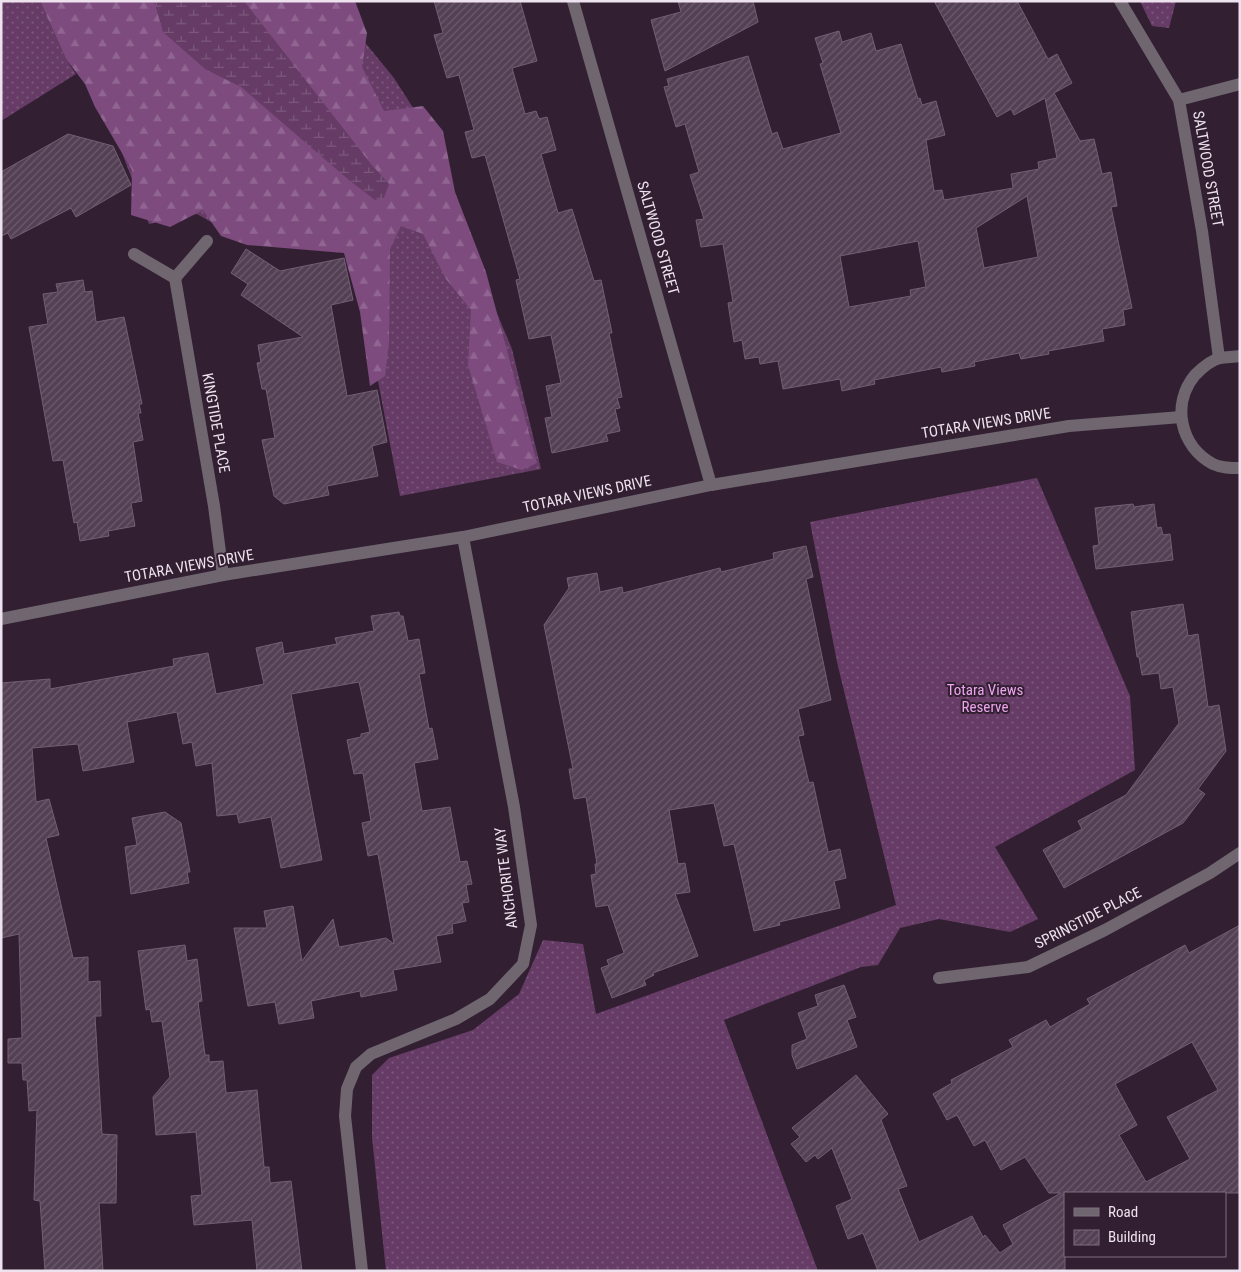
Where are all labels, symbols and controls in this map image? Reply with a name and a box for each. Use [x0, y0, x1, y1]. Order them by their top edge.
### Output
street label: SALTWOOD STREET [1189, 110, 1227, 229]
street label: SALTWOOD STREET [633, 179, 683, 297]
street label: KINGTIDE PLACE [198, 372, 234, 474]
street label: TOTARA VIEWS DRIVE [920, 404, 1052, 442]
street label: TOTARA VIEWS DRIVE [521, 472, 653, 516]
street label: TOTARA VIEWS DRIVE [123, 546, 255, 586]
park label: Totara Views Reserve [947, 681, 1023, 716]
street label: ANCHORITE WAY [491, 826, 521, 930]
street label: SPRINGTIDE PLACE [1032, 883, 1144, 953]
legend [1064, 1192, 1226, 1257]
text: Road [1108, 1203, 1138, 1221]
text: Building [1108, 1228, 1156, 1246]

